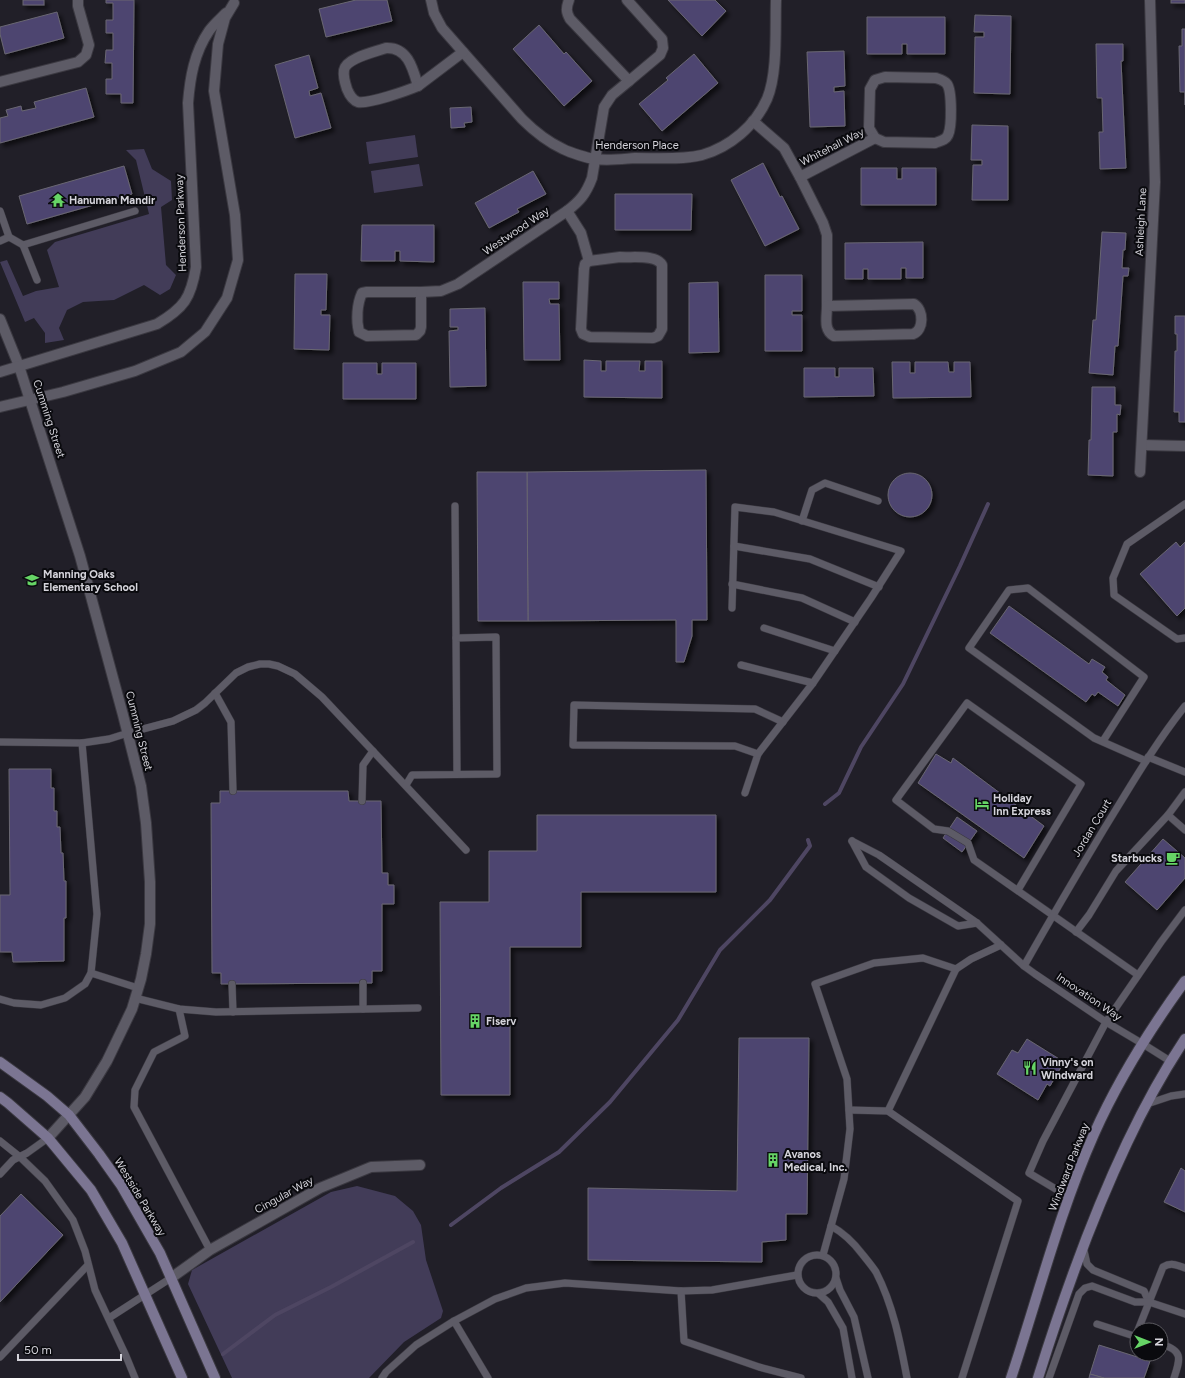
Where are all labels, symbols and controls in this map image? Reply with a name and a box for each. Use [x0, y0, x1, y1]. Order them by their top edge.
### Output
street label: Whitehall Way [798, 125, 866, 169]
street label: Henderson Place [595, 139, 679, 152]
street label: Henderson Parkway [173, 174, 189, 272]
street label: Ashleigh Lane [1133, 187, 1149, 257]
temple icon: Hanuman Mandir [50, 192, 66, 208]
place label: Hanuman Mandir [69, 194, 156, 207]
street label: Westwood Way [480, 204, 552, 258]
street label: Cumming Street [30, 378, 68, 460]
place label: Manning Oaks Elementary School [43, 568, 138, 594]
school or university icon: Manning Oaks Elementary School [24, 572, 40, 588]
street label: Cumming Street [123, 690, 155, 772]
place label: Holiday Inn Express [993, 792, 1051, 818]
hotel icon: Holiday Inn Express [974, 796, 990, 812]
street label: Jordan Court [1070, 797, 1114, 859]
cafe icon: Starbucks [1165, 850, 1181, 866]
place label: Starbucks [1111, 852, 1162, 865]
street label: Innovation Way [1054, 970, 1124, 1024]
building icon: Fiserv [467, 1013, 483, 1029]
place label: Fiserv [486, 1015, 517, 1028]
place label: Vinny's on Windward [1041, 1056, 1094, 1082]
restaurant icon: Vinny's on Windward [1022, 1060, 1038, 1076]
street label: Windward Parkway [1046, 1121, 1092, 1213]
place label: Avanos Medical, Inc. [784, 1148, 847, 1174]
building icon: Avanos Medical, Inc. [765, 1152, 781, 1168]
street label: Westside Parkway [112, 1156, 169, 1239]
street label: Cingular Way [252, 1173, 316, 1216]
north arrow [1129, 1322, 1169, 1362]
scale bar [18, 1336, 121, 1362]
text: N [1152, 1338, 1165, 1346]
text: 50 m [24, 1343, 52, 1357]

